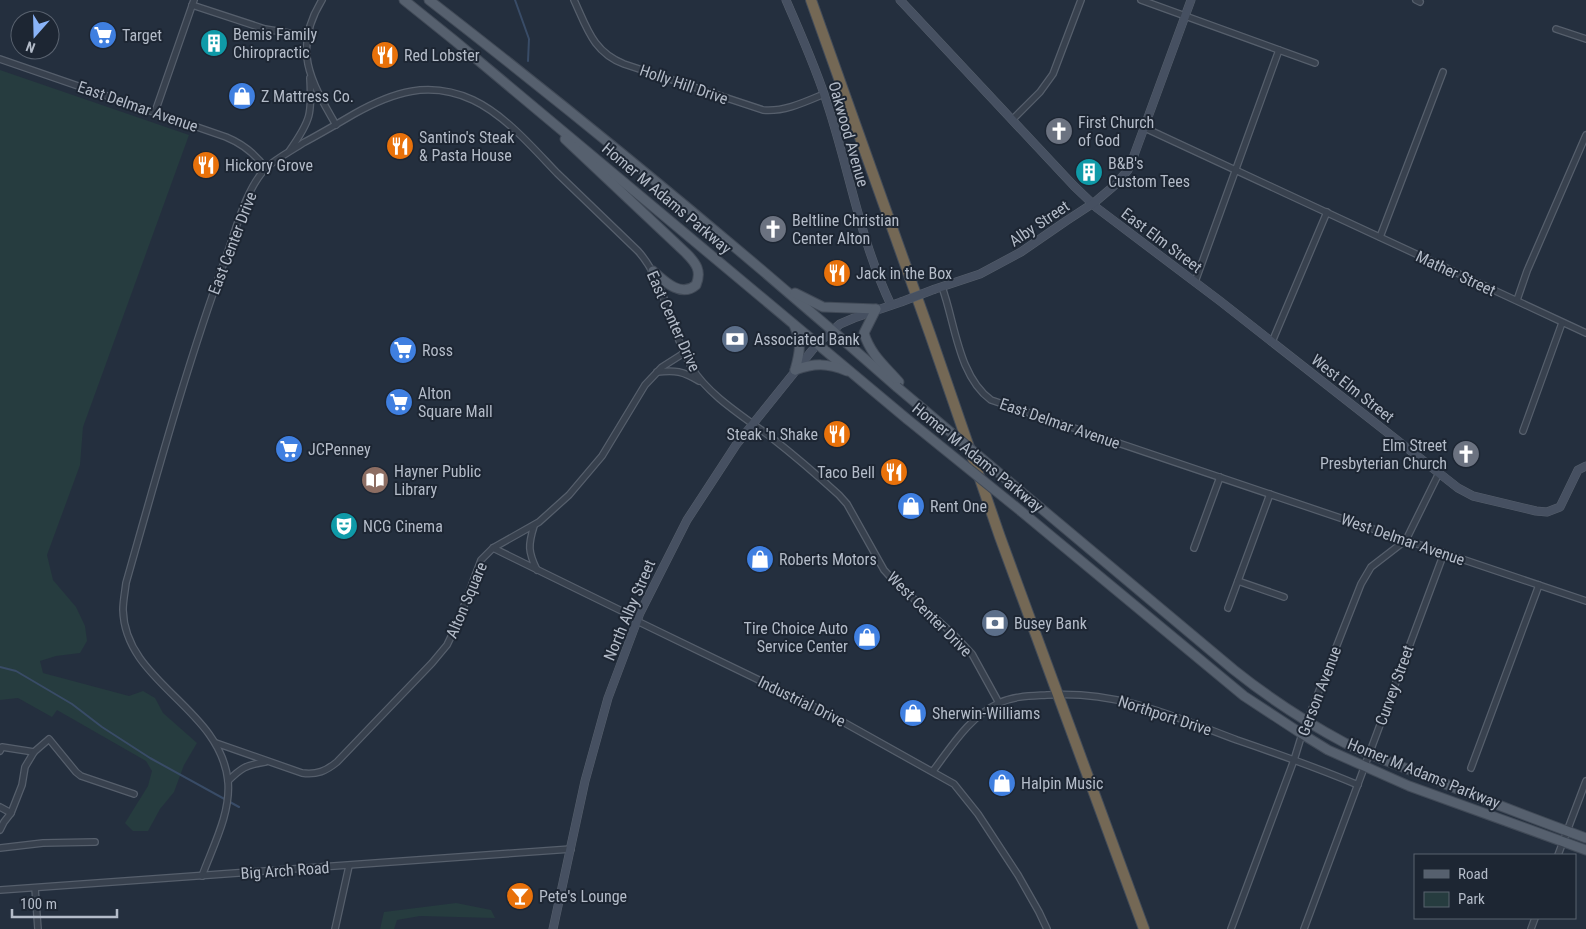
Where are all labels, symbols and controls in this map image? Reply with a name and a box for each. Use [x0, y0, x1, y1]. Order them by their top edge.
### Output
north arrow [10, 10, 60, 60]
supermarket icon: Target [88, 20, 118, 50]
place label: Bemis Family Chiropractic [233, 25, 317, 62]
place label: Target [122, 26, 162, 45]
building icon: Bemis Family Chiropractic [199, 28, 229, 58]
text: N [24, 38, 37, 56]
restaurant icon: Red Lobster [370, 40, 400, 70]
place label: Red Lobster [404, 46, 480, 65]
street label: Holly Hill Drive [637, 60, 731, 108]
street label: East Delmar Avenue [75, 77, 200, 136]
street label: Oakwood Avenue [824, 79, 873, 189]
shop icon: Z Mattress Co. [227, 81, 257, 111]
place label: Z Mattress Co. [261, 87, 354, 106]
place label: First Church of God [1078, 113, 1154, 150]
church icon: First Church of God [1044, 116, 1074, 146]
place label: Santino's Steak & Pasta House [419, 128, 515, 165]
restaurant icon: Santino's Steak & Pasta House [385, 131, 415, 161]
street label: Homer M Adams Parkway [598, 139, 735, 258]
restaurant icon: Hickory Grove [191, 150, 221, 180]
place label: B&B's Custom Tees [1108, 154, 1190, 191]
place label: Hickory Grove [225, 156, 313, 175]
building icon: B&B's Custom Tees [1074, 157, 1104, 187]
street label: East Center Drive [204, 189, 261, 297]
street label: Alby Street [1006, 196, 1073, 250]
street label: East Elm Street [1118, 204, 1206, 277]
place label: Beltline Christian Center Alton [792, 211, 899, 248]
church icon: Beltline Christian Center Alton [758, 214, 788, 244]
street label: Mather Street [1413, 247, 1499, 300]
restaurant icon: Jack in the Box [822, 258, 852, 288]
place label: Jack in the Box [856, 264, 952, 283]
street label: East Center Drive [643, 268, 704, 375]
bank icon: Associated Bank [720, 324, 750, 354]
place label: Associated Bank [754, 330, 861, 349]
supermarket icon: Ross [388, 335, 418, 365]
place label: Ross [422, 341, 453, 360]
street label: West Elm Street [1307, 350, 1398, 427]
place label: Alton Square Mall [418, 384, 493, 421]
supermarket icon: Alton Square Mall [384, 387, 414, 417]
street label: East Delmar Avenue [997, 394, 1122, 453]
street label: Homer M Adams Parkway [908, 399, 1047, 516]
restaurant icon: Steak 'n Shake [822, 419, 852, 449]
place label: Steak 'n Shake [727, 425, 818, 444]
supermarket icon: JCPenney [274, 434, 304, 464]
place label: Elm Street Presbyterian Church [1320, 436, 1447, 473]
church icon: Elm Street Presbyterian Church [1451, 439, 1481, 469]
place label: JCPenney [308, 440, 371, 459]
restaurant icon: Taco Bell [879, 457, 909, 487]
place label: Hayner Public Library [394, 462, 481, 499]
place label: Taco Bell [817, 463, 875, 482]
library icon: Hayner Public Library [360, 465, 390, 495]
shop icon: Rent One [896, 491, 926, 521]
place label: Rent One [930, 497, 987, 516]
street label: West Delmar Avenue [1338, 509, 1467, 570]
theatre icon: NCG Cinema [329, 511, 359, 541]
place label: NCG Cinema [363, 517, 443, 536]
shop icon: Roberts Motors [745, 544, 775, 574]
place label: Roberts Motors [779, 550, 877, 569]
street label: North Alby Street [600, 557, 659, 664]
street label: Alton Square [442, 559, 491, 641]
street label: West Center Drive [883, 568, 976, 661]
bank icon: Busey Bank [980, 608, 1010, 638]
place label: Busey Bank [1014, 614, 1088, 633]
place label: Tire Choice Auto Service Center [744, 619, 848, 656]
shop icon: Tire Choice Auto Service Center [852, 622, 882, 652]
street label: Curvey Street [1371, 642, 1418, 728]
street label: Gerson Avenue [1294, 644, 1345, 739]
street label: Industrial Drive [755, 672, 849, 731]
street label: Northport Drive [1116, 691, 1214, 740]
shop icon: Sherwin-Williams [898, 698, 928, 728]
place label: Sherwin-Williams [932, 704, 1040, 723]
street label: Homer M Adams Parkway [1345, 734, 1503, 813]
shop icon: Halpin Music [987, 768, 1017, 798]
place label: Halpin Music [1021, 774, 1103, 793]
legend [1414, 854, 1576, 919]
street label: Big Arch Road [240, 858, 330, 883]
text: Road [1458, 865, 1488, 883]
bar icon: Pete's Lounge [505, 881, 535, 911]
scale bar [12, 886, 118, 918]
place label: Pete's Lounge [539, 887, 627, 906]
text: Park [1458, 890, 1485, 908]
text: 100 m [20, 895, 57, 913]

